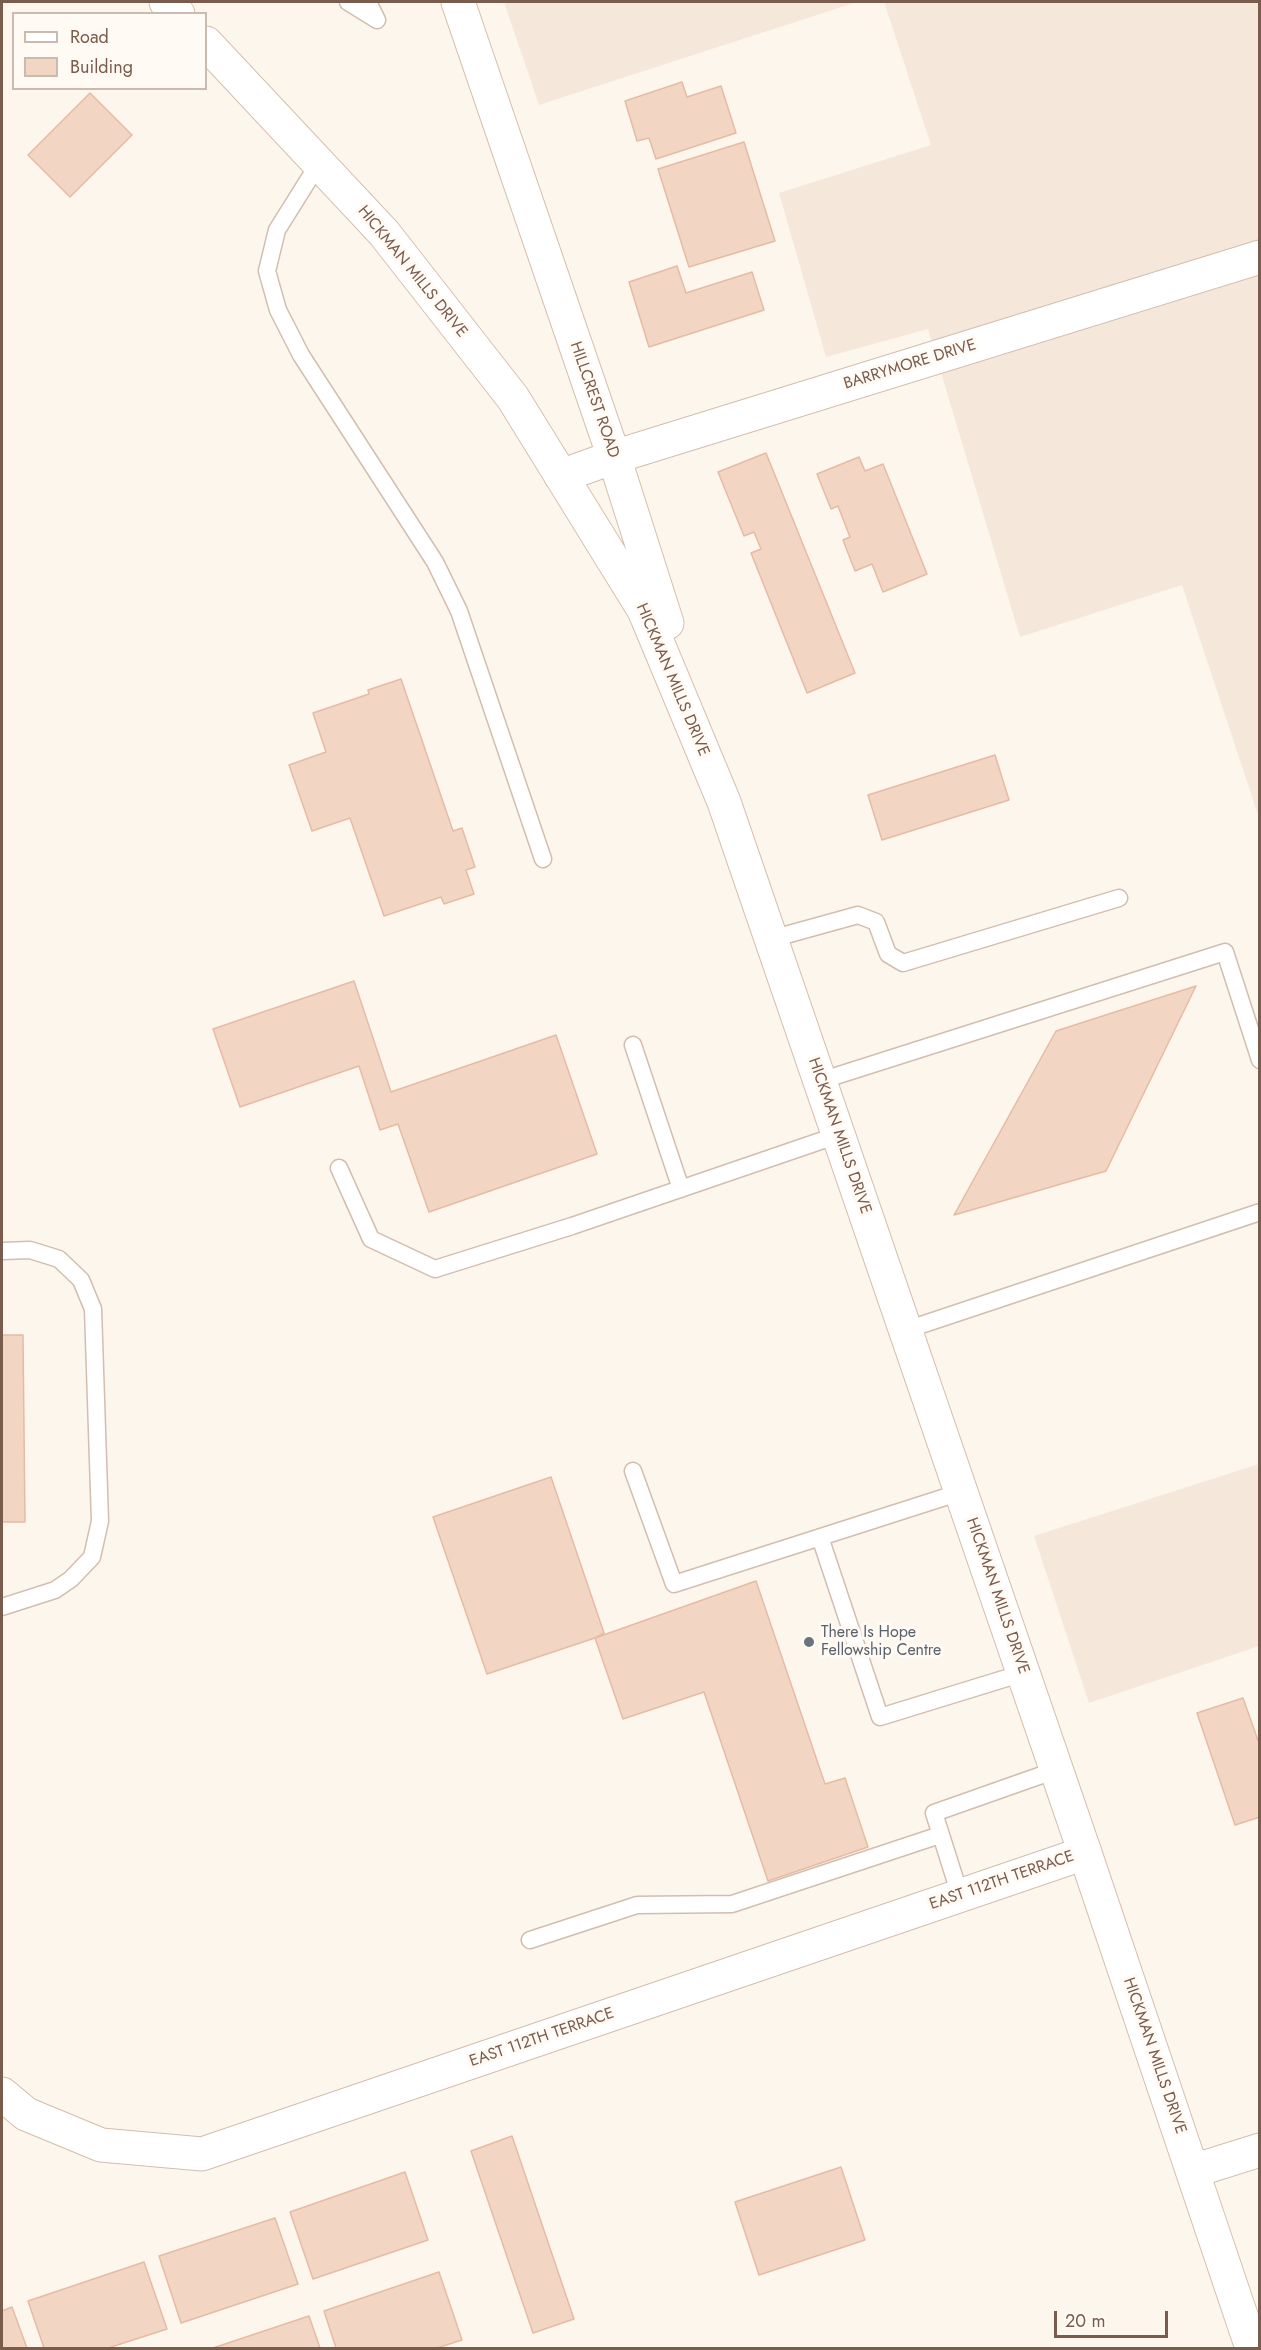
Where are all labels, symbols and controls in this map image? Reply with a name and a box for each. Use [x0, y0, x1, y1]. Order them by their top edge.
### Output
legend [12, 12, 207, 90]
text: Road [70, 24, 109, 50]
text: Building [70, 54, 133, 80]
street label: HICKMAN MILLS DRIVE [353, 202, 471, 342]
street label: BARRYMORE DRIVE [841, 336, 979, 394]
street label: HILLCREST ROAD [565, 339, 623, 461]
street label: HICKMAN MILLS DRIVE [631, 601, 713, 759]
street label: HICKMAN MILLS DRIVE [803, 1055, 875, 1217]
street label: HICKMAN MILLS DRIVE [961, 1515, 1033, 1677]
place label: There Is Hope Fellowship Centre [821, 1623, 941, 1661]
marker: There Is Hope Fellowship Centre [802, 1635, 816, 1649]
street label: EAST 112TH TERRACE [927, 1847, 1077, 1915]
street label: HICKMAN MILLS DRIVE [1118, 1975, 1190, 2137]
street label: EAST 112TH TERRACE [467, 2004, 617, 2072]
scale bar [1057, 2299, 1171, 2337]
text: 20 m [1065, 2308, 1105, 2334]

